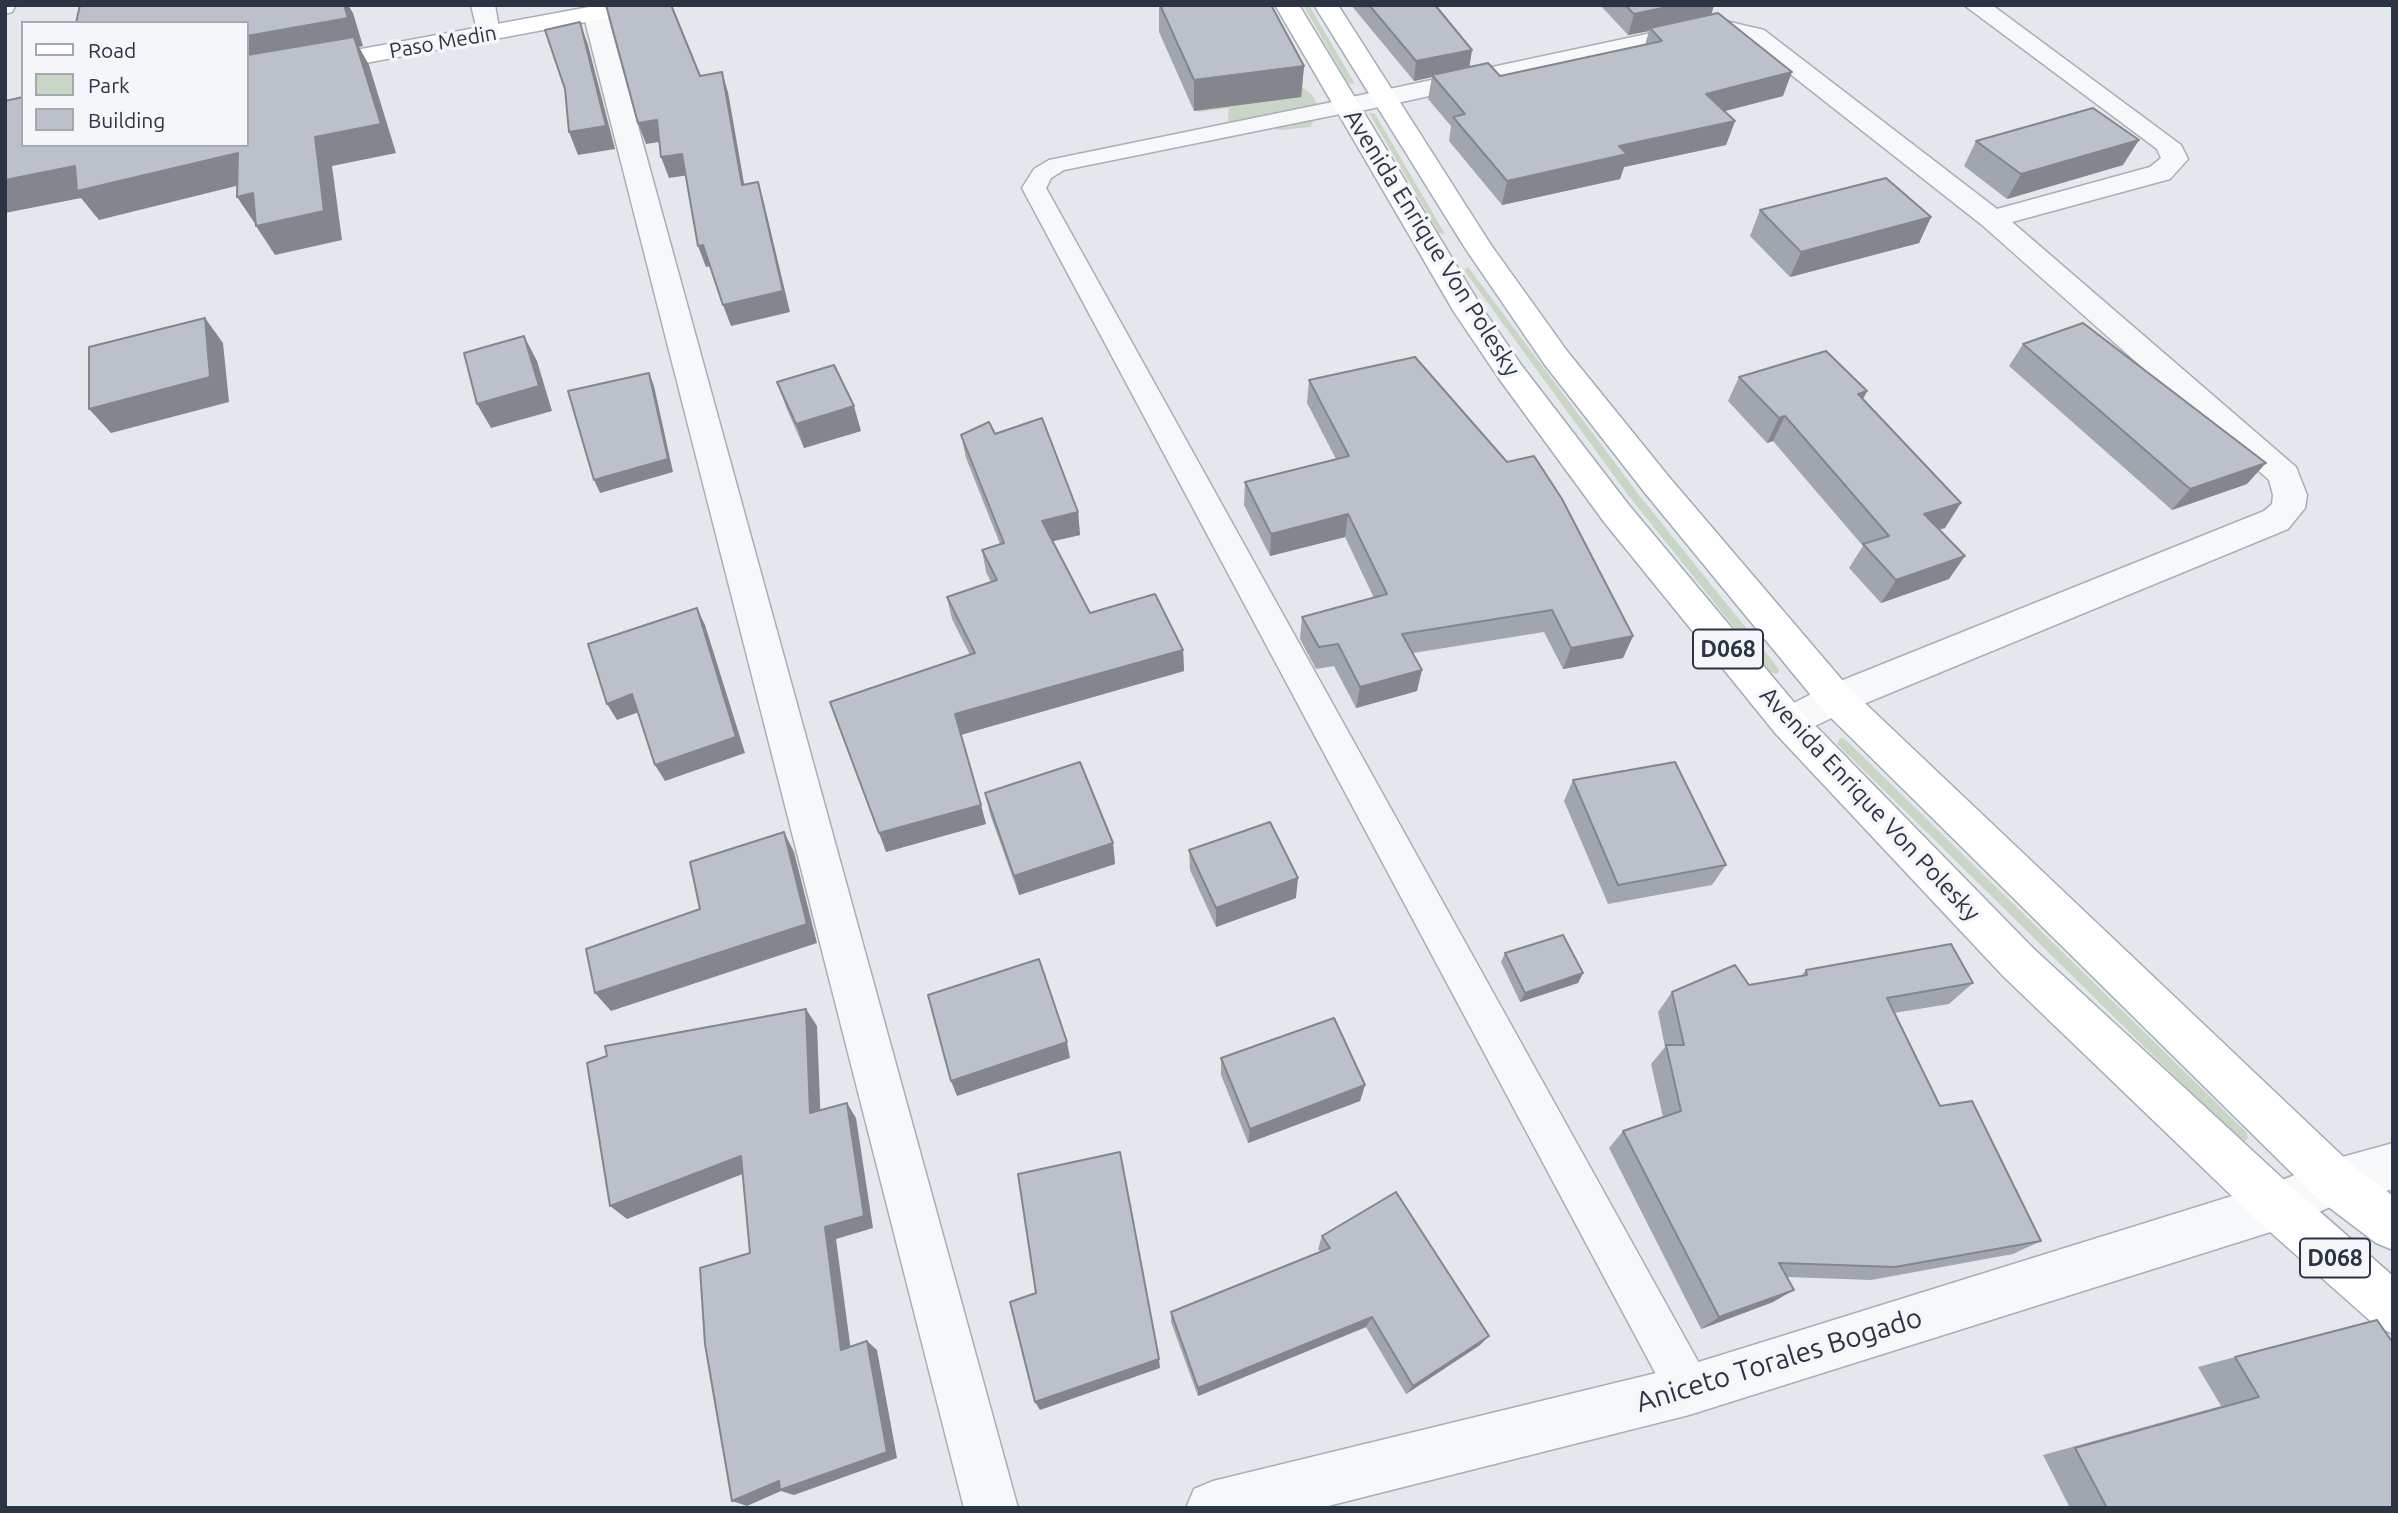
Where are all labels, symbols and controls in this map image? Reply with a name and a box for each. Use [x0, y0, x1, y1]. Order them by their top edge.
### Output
street label: Paso Medin [387, 20, 499, 64]
legend [21, 21, 248, 147]
text: Road [88, 38, 136, 62]
text: Park [88, 73, 130, 97]
street label: Avenida Enrique Von Polesky [1338, 104, 1526, 382]
text: Building [88, 108, 165, 132]
road number: D068 [1693, 629, 1763, 668]
street label: Avenida Enrique Von Polesky [1754, 681, 1986, 927]
road number: D068 [2300, 1238, 2370, 1278]
street label: Aniceto Torales Bogado [1632, 1300, 1926, 1420]

